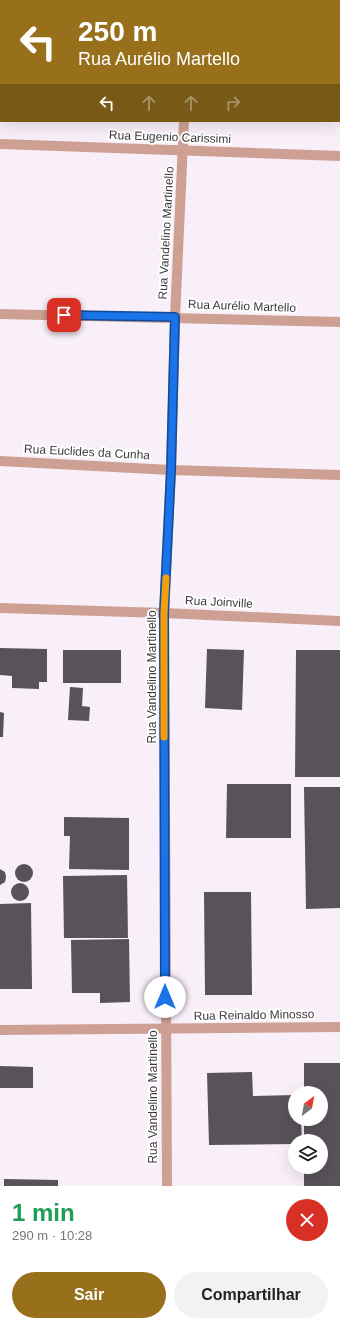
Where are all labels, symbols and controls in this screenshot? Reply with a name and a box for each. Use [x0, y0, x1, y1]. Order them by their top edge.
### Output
icon: left [12, 16, 64, 68]
text: 250 m [78, 16, 157, 47]
text: Rua Aurélio Martello [78, 49, 240, 69]
icon: left [96, 92, 118, 114]
icon: ahead [138, 92, 160, 114]
icon: ahead [180, 92, 202, 114]
icon: right [222, 92, 244, 114]
street label: Rua Eugenio Carissimi [109, 128, 231, 146]
street label: Rua Vandelino Martinello [156, 166, 176, 300]
street label: Rua Aurélio Martello [188, 297, 297, 315]
pin [47, 298, 81, 332]
icon: arrive [53, 304, 75, 326]
street label: Rua Euclides da Cunha [24, 442, 151, 462]
street label: Rua Joinville [185, 593, 254, 611]
street label: Rua Vandelino Martinello [145, 610, 159, 744]
position arrow [144, 976, 186, 1018]
street label: Rua Reinaldo Minosso [194, 1007, 315, 1023]
street label: Rua Vandelino Martinello [146, 1030, 160, 1164]
north arrow [288, 1086, 328, 1126]
map controls [288, 1086, 328, 1174]
button: layers [288, 1134, 328, 1174]
text: 1 min [12, 1199, 75, 1226]
button: close [286, 1199, 328, 1241]
text: 290 m · 10:28 [12, 1228, 92, 1243]
button: Sair [12, 1272, 166, 1318]
button: Compartilhar [174, 1272, 328, 1318]

